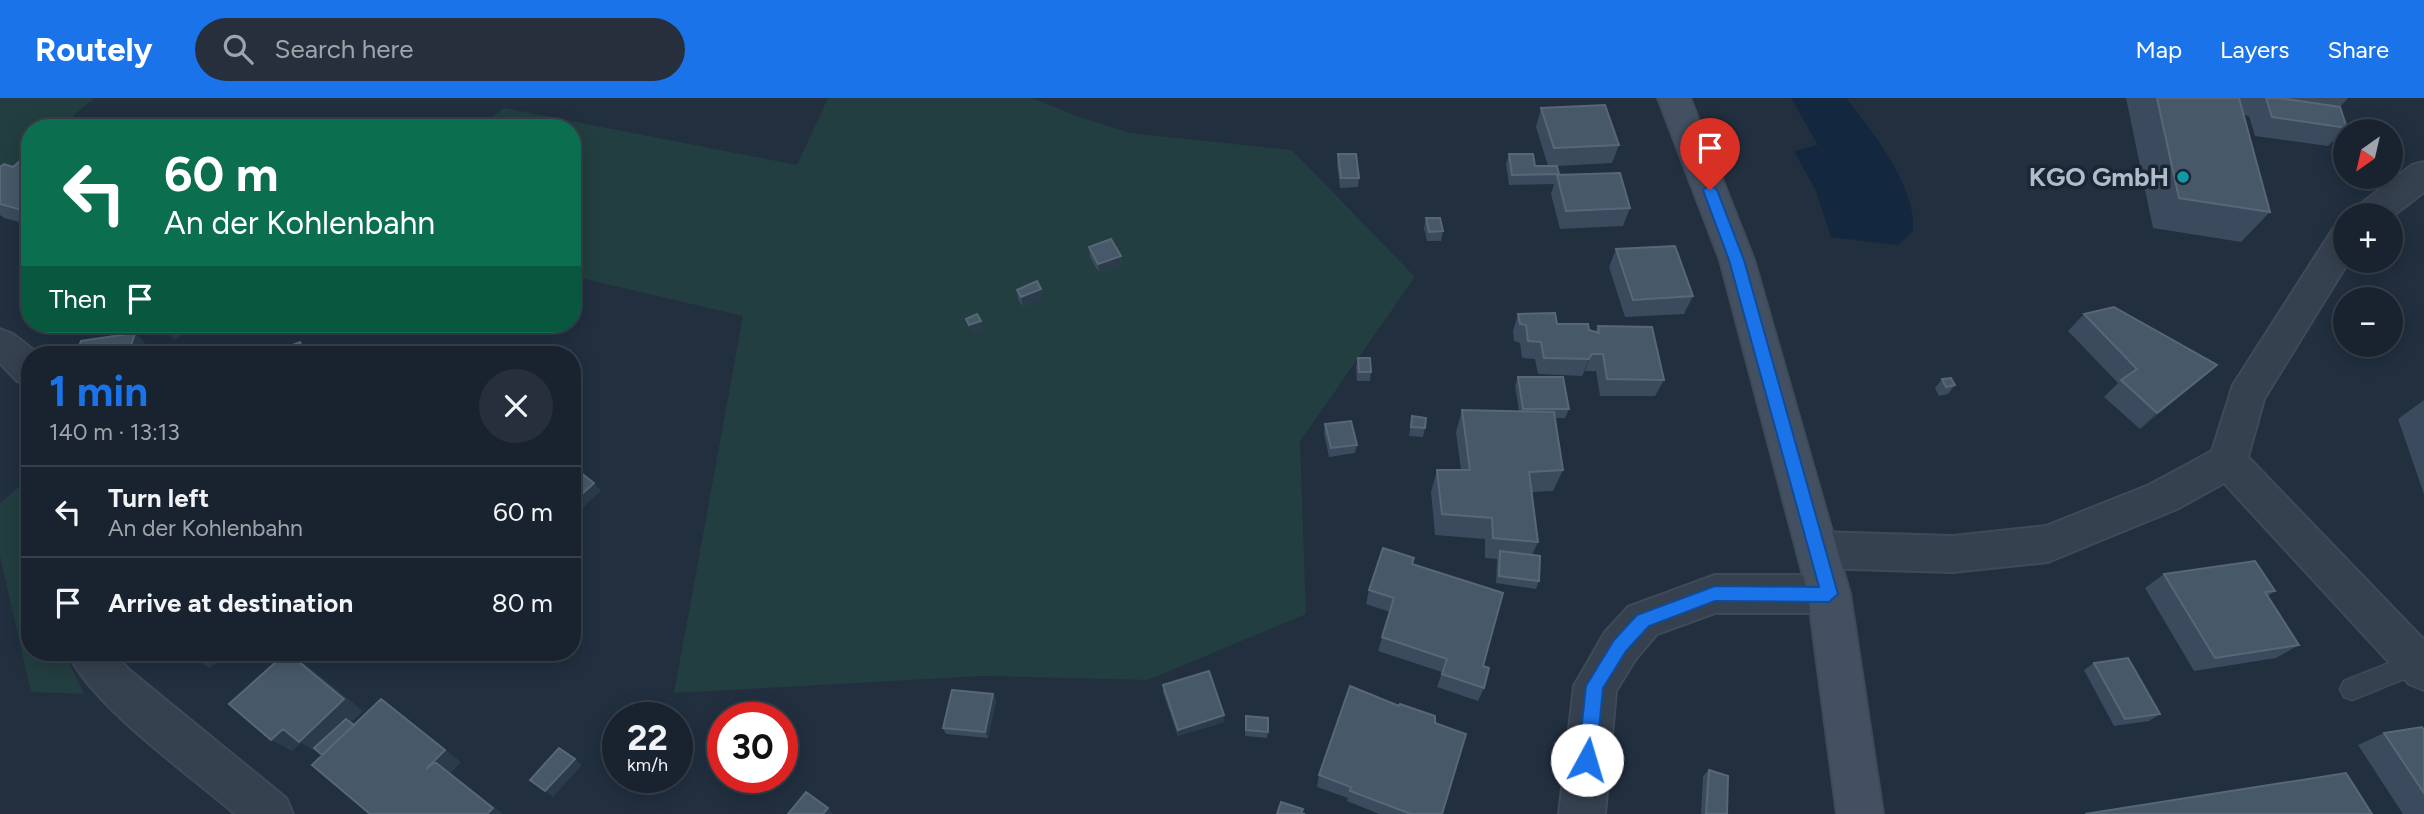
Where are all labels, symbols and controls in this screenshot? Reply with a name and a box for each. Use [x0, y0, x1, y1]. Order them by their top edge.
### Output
search box [195, 18, 685, 81]
text: Routely [35, 30, 153, 69]
icon: search [219, 30, 257, 68]
text: Search here [275, 33, 414, 65]
text: Map [2135, 35, 2182, 64]
text: Layers [2220, 35, 2289, 64]
text: Share [2327, 35, 2389, 64]
pin [1680, 118, 1740, 190]
north arrow [2333, 119, 2403, 189]
map controls [2333, 119, 2403, 357]
icon: arrive [1691, 129, 1729, 167]
text: 60 m [164, 144, 279, 203]
icon: left [49, 147, 140, 238]
place label: KGO GmbH [2029, 161, 2169, 193]
marker: KGO GmbH [2175, 169, 2191, 185]
button: + [2333, 203, 2403, 273]
text: An der Kohlenbahn [164, 204, 435, 242]
icon: arrive [121, 280, 159, 318]
text: Then [49, 283, 107, 315]
button: − [2333, 287, 2403, 357]
text: 1 min [49, 366, 148, 417]
button: close [479, 369, 553, 443]
text: 140 m · 13:13 [49, 418, 180, 446]
text: Turn left [108, 482, 209, 514]
icon: left [49, 493, 87, 531]
text: 60 m [493, 496, 553, 528]
text: An der Kohlenbahn [108, 514, 303, 542]
icon: arrive [49, 584, 87, 622]
text: Arrive at destination [108, 587, 353, 619]
text: 80 m [492, 587, 553, 619]
speed limit sign: 30 [707, 702, 798, 793]
text: 22 [627, 717, 668, 759]
position arrow [1550, 723, 1624, 797]
text: km/h [627, 754, 668, 776]

